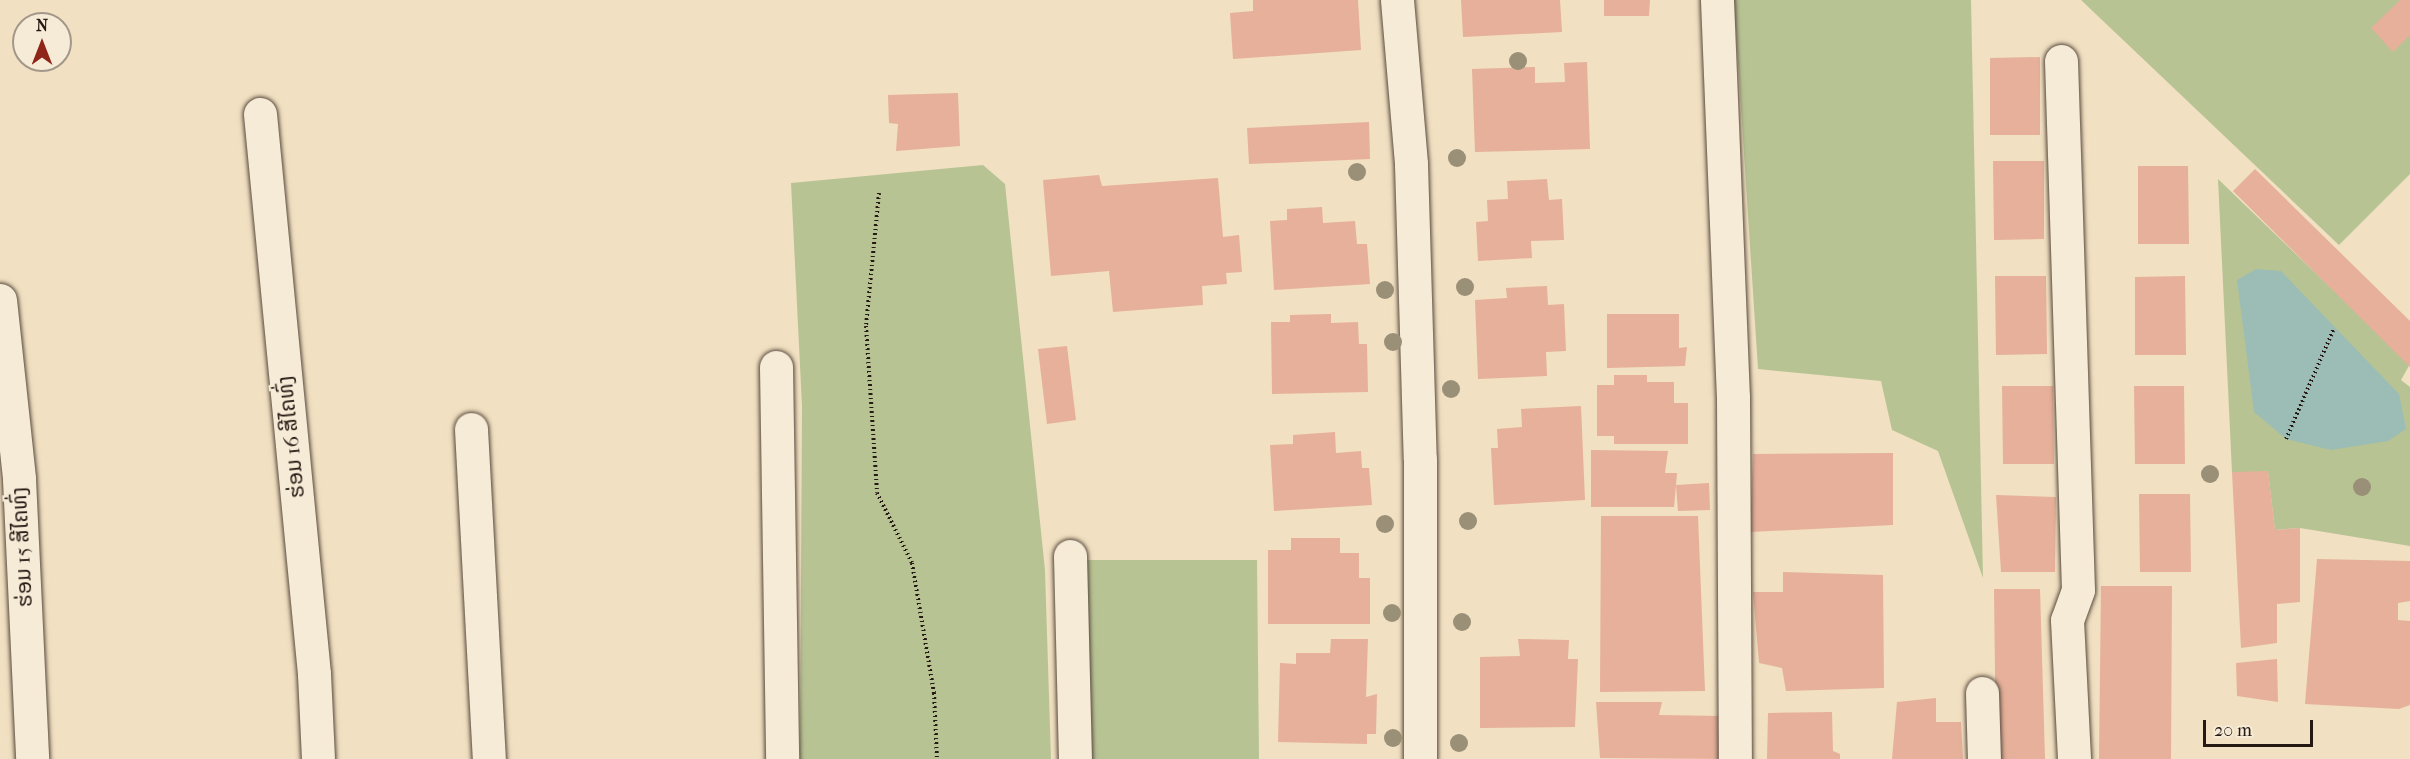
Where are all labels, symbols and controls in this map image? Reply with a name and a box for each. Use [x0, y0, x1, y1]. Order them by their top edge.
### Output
north arrow [12, 12, 72, 72]
text: N [36, 16, 48, 35]
street label: ຮ່ອມ 16 ສີໄຄທົ່ງ [272, 375, 310, 499]
street label: ຮ່ອມ 15 ສີໄຄທົ່ງ [6, 486, 38, 608]
scale bar [2206, 708, 2316, 746]
text: 20 m [2214, 720, 2252, 741]

